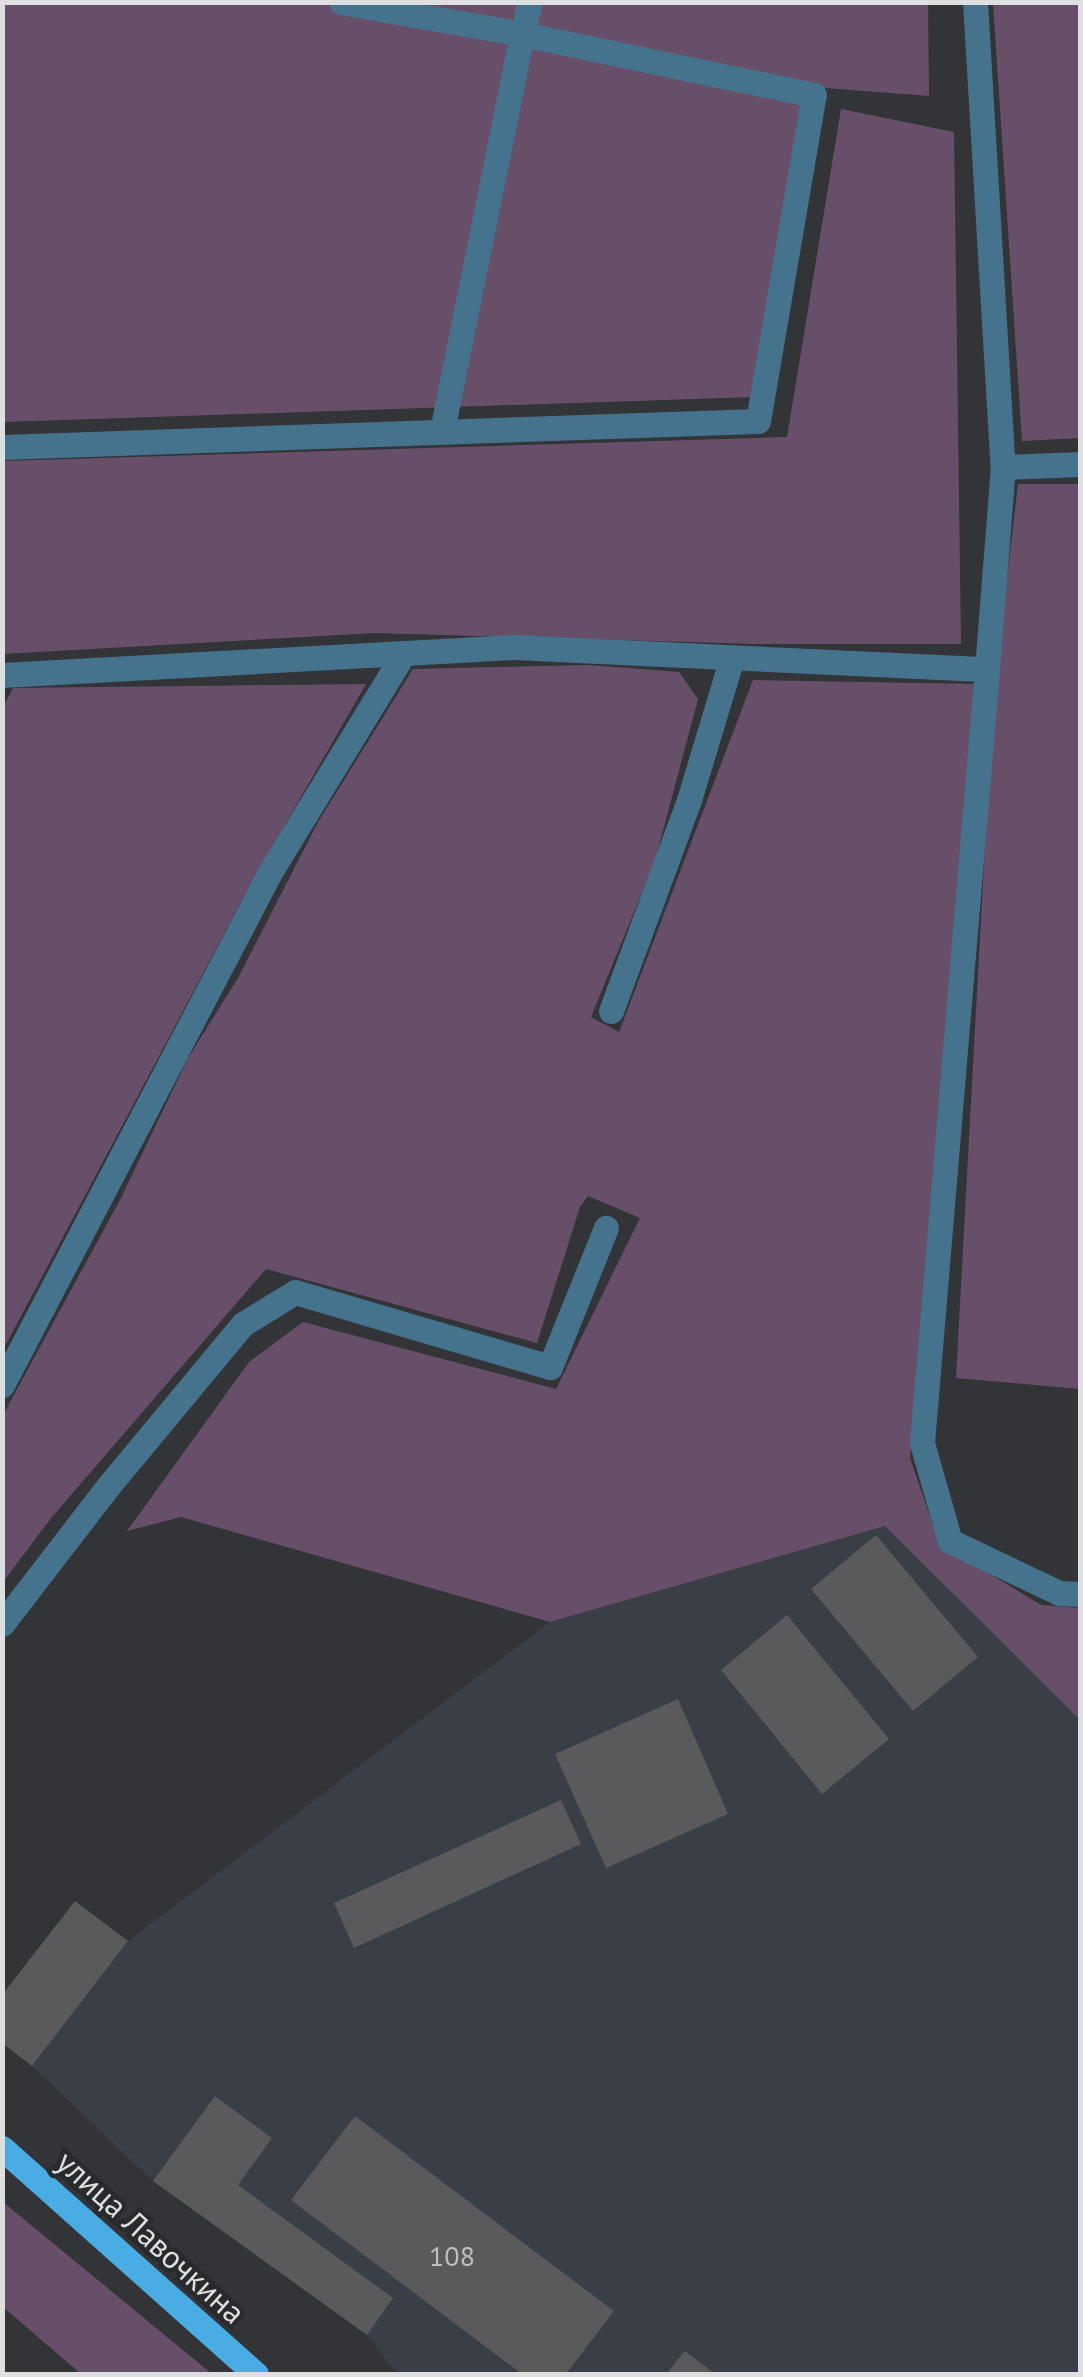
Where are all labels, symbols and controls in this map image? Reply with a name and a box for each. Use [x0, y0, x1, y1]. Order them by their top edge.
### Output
street label: улица Лавочкина [49, 2142, 253, 2332]
house number: 108 [429, 2239, 475, 2273]

